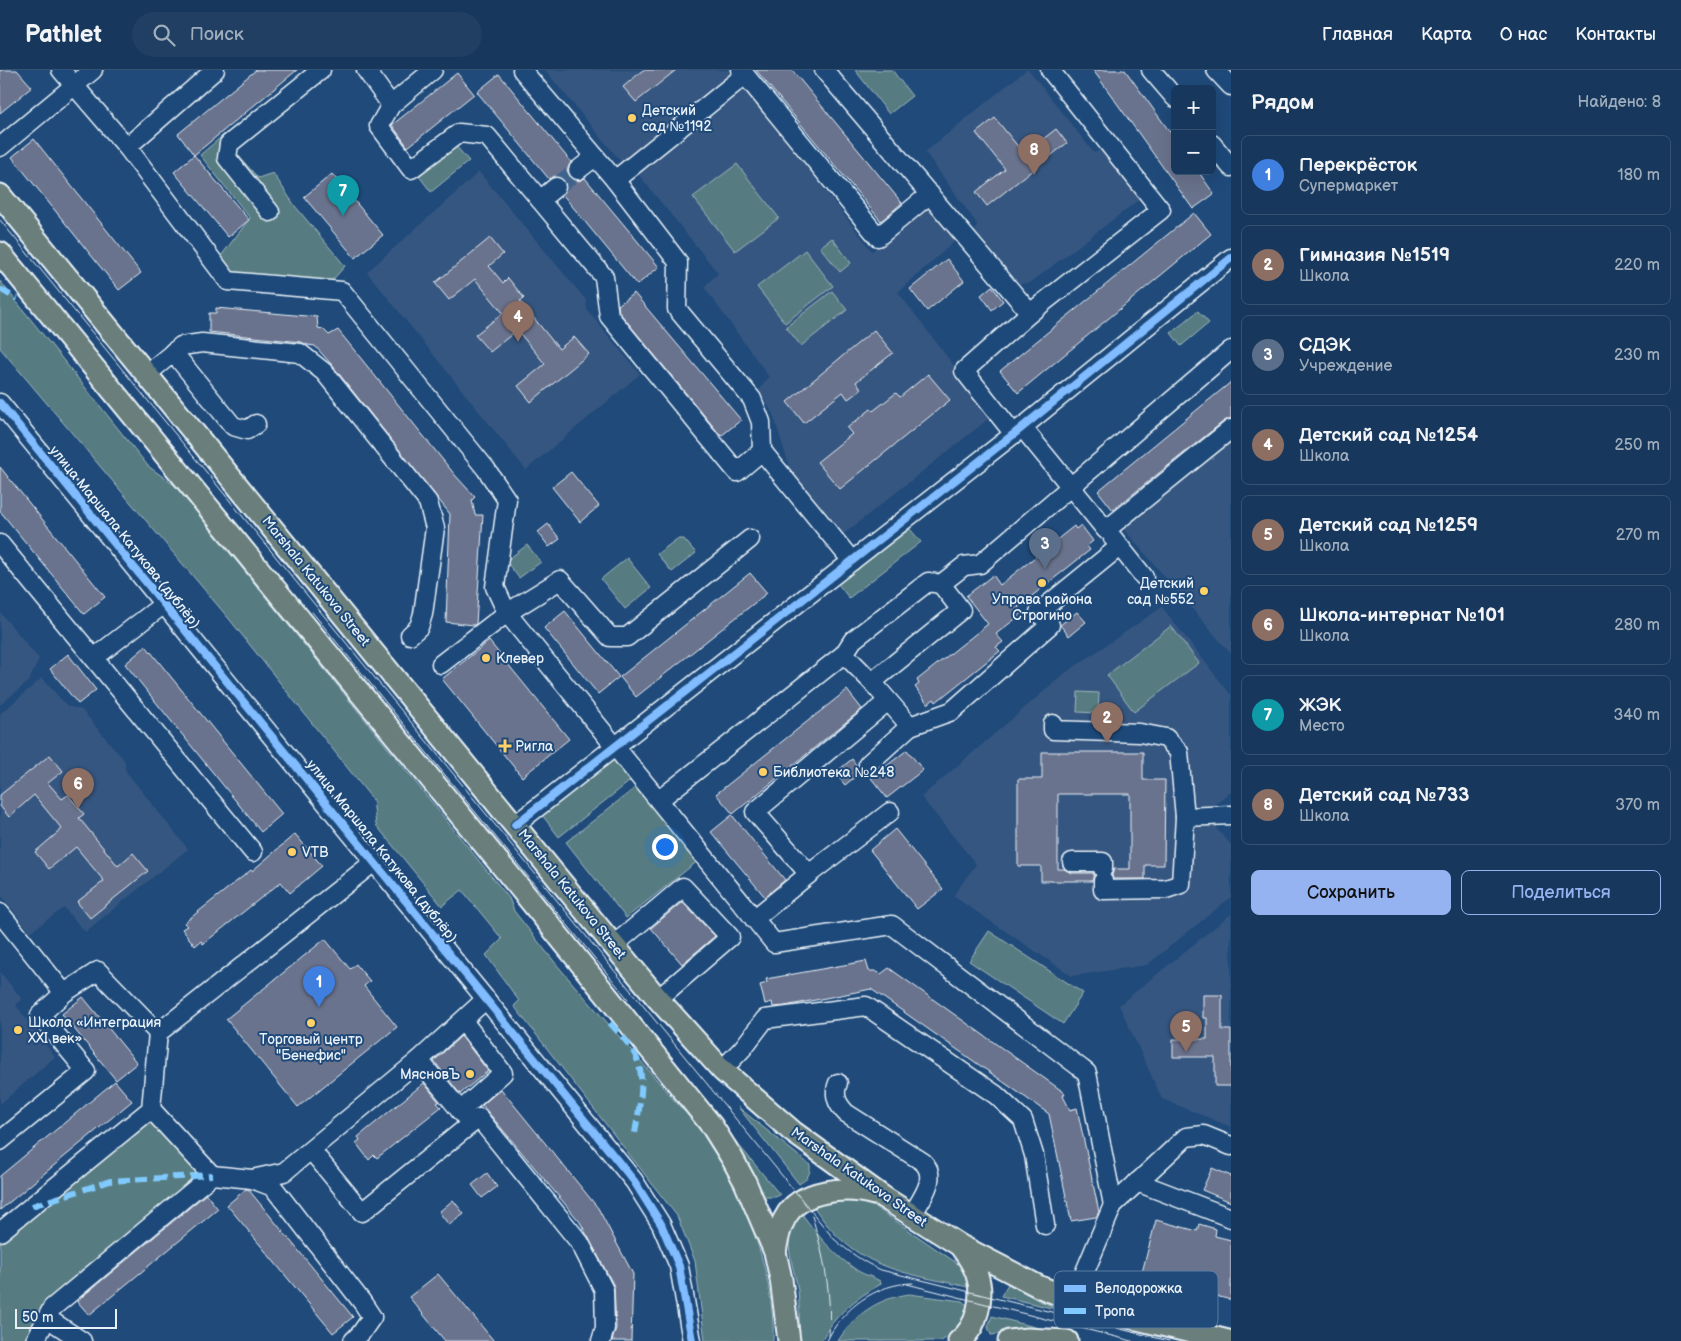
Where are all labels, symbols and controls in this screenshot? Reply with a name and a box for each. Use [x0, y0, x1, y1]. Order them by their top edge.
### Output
search box [132, 12, 482, 57]
text: Pathlet [25, 20, 102, 49]
icon: search [150, 21, 178, 49]
text: Поиск [190, 23, 244, 46]
text: Главная [1322, 24, 1393, 45]
text: Карта [1421, 24, 1472, 45]
text: О нас [1500, 24, 1547, 45]
text: Контакты [1575, 24, 1656, 45]
map controls [1171, 85, 1216, 175]
button: + [1171, 85, 1216, 130]
text: Рядом [1251, 90, 1314, 115]
text: Найдено: 8 [1578, 93, 1661, 112]
place label: Детский сад №1192 [642, 102, 712, 135]
marker: Детский сад №1192 [626, 112, 638, 124]
button: − [1171, 130, 1216, 175]
pin: 8 [1018, 134, 1050, 175]
text: Перекрёсток [1299, 154, 1417, 177]
text: 1 [1265, 166, 1271, 185]
text: 180 m [1618, 166, 1660, 185]
pin: 7 [327, 175, 359, 216]
text: Супермаркет [1299, 177, 1398, 196]
text: Гимназия №1519 [1299, 244, 1450, 267]
text: 2 [1263, 256, 1273, 275]
text: 220 m [1614, 256, 1660, 275]
text: Школа [1299, 267, 1349, 286]
pin: 4 [502, 301, 534, 342]
text: СДЭК [1299, 334, 1351, 357]
text: 3 [1263, 346, 1273, 365]
text: 230 m [1614, 346, 1660, 365]
text: Учреждение [1299, 357, 1392, 376]
text: Детский сад №1254 [1299, 424, 1478, 447]
text: 4 [1263, 436, 1273, 455]
text: 250 m [1614, 436, 1660, 455]
street label: улица Маршала Катукова (дублёр) [46, 442, 204, 632]
text: Школа [1299, 447, 1349, 466]
street label: Marshala Katukova Street [258, 513, 374, 650]
text: Детский сад №1259 [1299, 514, 1478, 537]
text: 5 [1263, 526, 1273, 545]
text: 270 m [1616, 526, 1660, 545]
pin: 3 [1029, 528, 1061, 569]
text: Школа [1299, 537, 1349, 556]
place label: Детский сад №552 [1127, 575, 1195, 608]
marker: Управа района Строгино [1036, 577, 1048, 589]
marker: Детский сад №552 [1198, 585, 1210, 597]
place label: Управа района Строгино [992, 591, 1093, 624]
text: Школа-интернат №101 [1299, 604, 1505, 627]
text: 6 [1263, 616, 1273, 635]
text: 280 m [1614, 616, 1660, 635]
text: Школа [1299, 627, 1349, 646]
place label: Клевер [496, 650, 544, 667]
marker: Клевер [480, 652, 492, 664]
text: ЖЭК [1299, 694, 1341, 717]
pin: 2 [1091, 702, 1123, 743]
text: 7 [1264, 706, 1272, 725]
text: 340 m [1613, 706, 1660, 725]
text: Место [1299, 717, 1345, 736]
place label: Ригла [515, 738, 554, 755]
marker: Ригла [499, 740, 511, 752]
street label: улица Маршала Катукова (дублёр) [303, 756, 461, 946]
place label: Библиотека №248 [773, 764, 894, 781]
marker: Библиотека №248 [757, 766, 769, 778]
pin: 6 [62, 768, 94, 809]
text: Детский сад №733 [1299, 784, 1469, 807]
text: 8 [1263, 796, 1273, 815]
text: 370 m [1615, 796, 1660, 815]
text: Школа [1299, 807, 1349, 826]
street label: Marshala Katukova Street [514, 826, 630, 963]
your location [652, 834, 678, 860]
place label: VTB [302, 844, 329, 861]
marker: VTB [286, 846, 298, 858]
button: Сохранить [1251, 870, 1451, 915]
button: Поделиться [1461, 870, 1661, 915]
pin: 1 [303, 966, 335, 1007]
pin: 5 [1170, 1011, 1202, 1052]
place label: Школа «Интеграция XXI век» [27, 1014, 162, 1047]
marker: Торговый центр "Бенефис" [305, 1017, 317, 1029]
marker: Школа «Интеграция XXI век» [12, 1024, 24, 1036]
place label: Торговый центр "Бенефис" [259, 1031, 363, 1064]
place label: МясновЪ [400, 1066, 460, 1083]
marker: МясновЪ [464, 1068, 476, 1080]
street label: Marshala Katukova Street [788, 1124, 931, 1231]
legend [1054, 1271, 1218, 1328]
text: Велодорожка [1095, 1280, 1183, 1297]
text: Тропа [1095, 1303, 1135, 1320]
scale bar [15, 1306, 118, 1329]
text: 50 m [22, 1309, 54, 1326]

